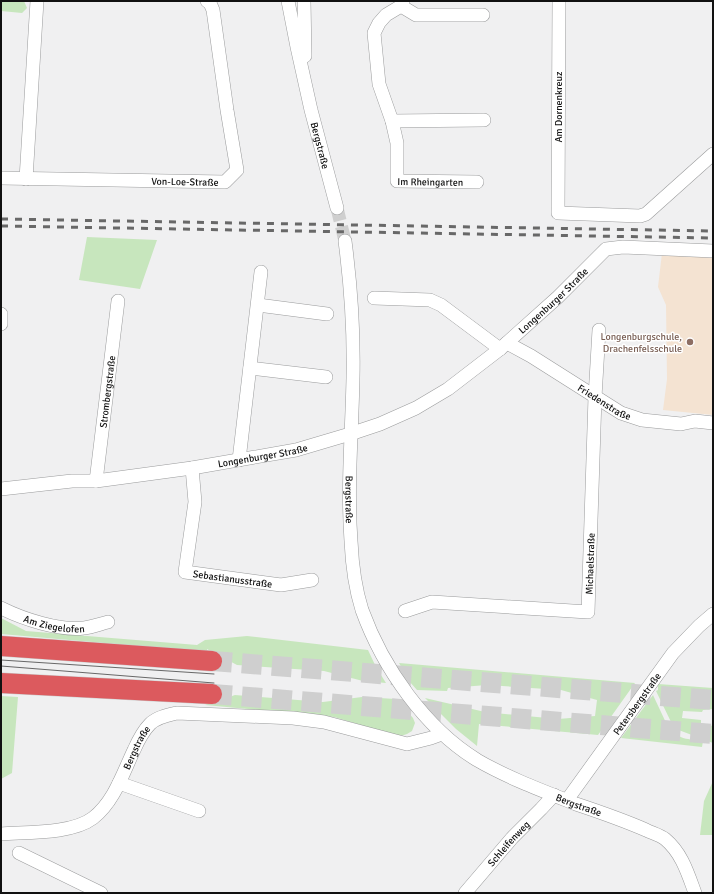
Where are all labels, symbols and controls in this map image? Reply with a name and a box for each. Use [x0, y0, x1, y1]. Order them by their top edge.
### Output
street label: Am Dornenkreuz [553, 71, 565, 143]
street label: Bergstraße [307, 121, 331, 170]
street label: Von-Loe-Straße [151, 176, 219, 189]
street label: Im Rheingarten [397, 176, 463, 189]
street label: Longenburger Straße [516, 265, 591, 337]
place label: Longenburgschule, Drachenfelsschule [600, 331, 682, 355]
marker: Longenburgschule, Drachenfelsschule [685, 337, 695, 347]
street label: Strombergstraße [98, 355, 118, 429]
street label: Friedenstraße [575, 382, 632, 423]
street label: Longenburger Straße [217, 442, 309, 470]
street label: Bergstraße [342, 476, 355, 524]
street label: Michaelstraße [584, 533, 598, 595]
street label: Sebastianusstraße [192, 568, 273, 591]
street label: Am Ziegelofen [22, 613, 85, 635]
street label: Petersbergstraße [611, 671, 664, 738]
street label: Bergstraße [121, 723, 153, 772]
street label: Bergstraße [554, 792, 603, 819]
street label: Schleifenweg [485, 819, 533, 869]

